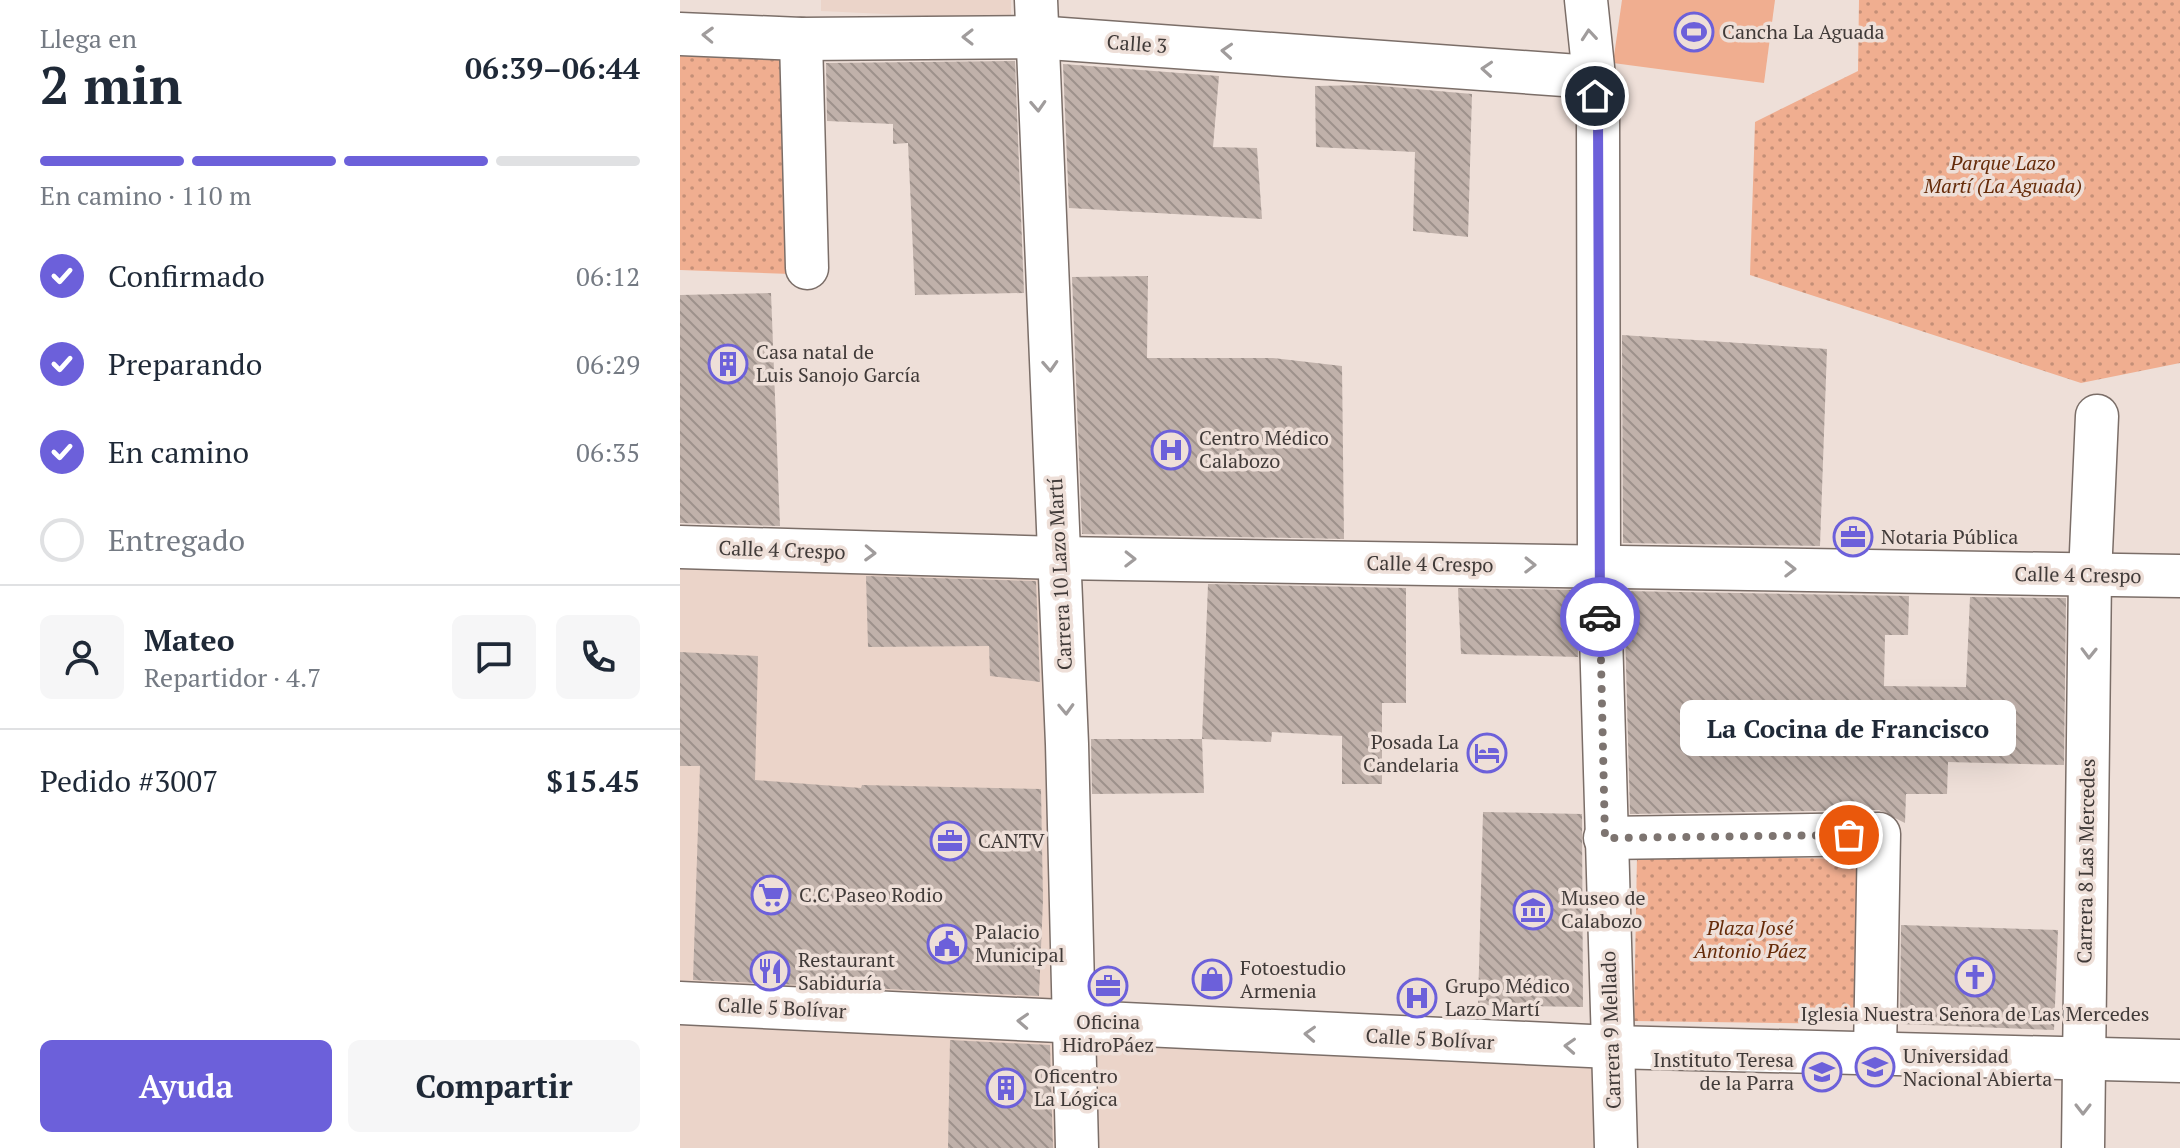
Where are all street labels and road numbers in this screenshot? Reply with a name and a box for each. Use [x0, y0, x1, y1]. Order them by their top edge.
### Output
street label: Calle 3 [1106, 28, 1168, 59]
street label: Carrera 10 Lazo Martí [1041, 477, 1078, 671]
street label: Calle 4 Crespo [718, 534, 846, 565]
street label: Calle 4 Crespo [1366, 549, 1494, 578]
street label: Calle 4 Crespo [2014, 560, 2142, 589]
street label: Carrera 8 Las Mercedes [2070, 758, 2101, 964]
street label: Carrera 9 Mellado [1594, 950, 1627, 1110]
street label: Calle 5 Bolívar [717, 991, 847, 1024]
street label: Calle 5 Bolívar [1365, 1022, 1495, 1055]

